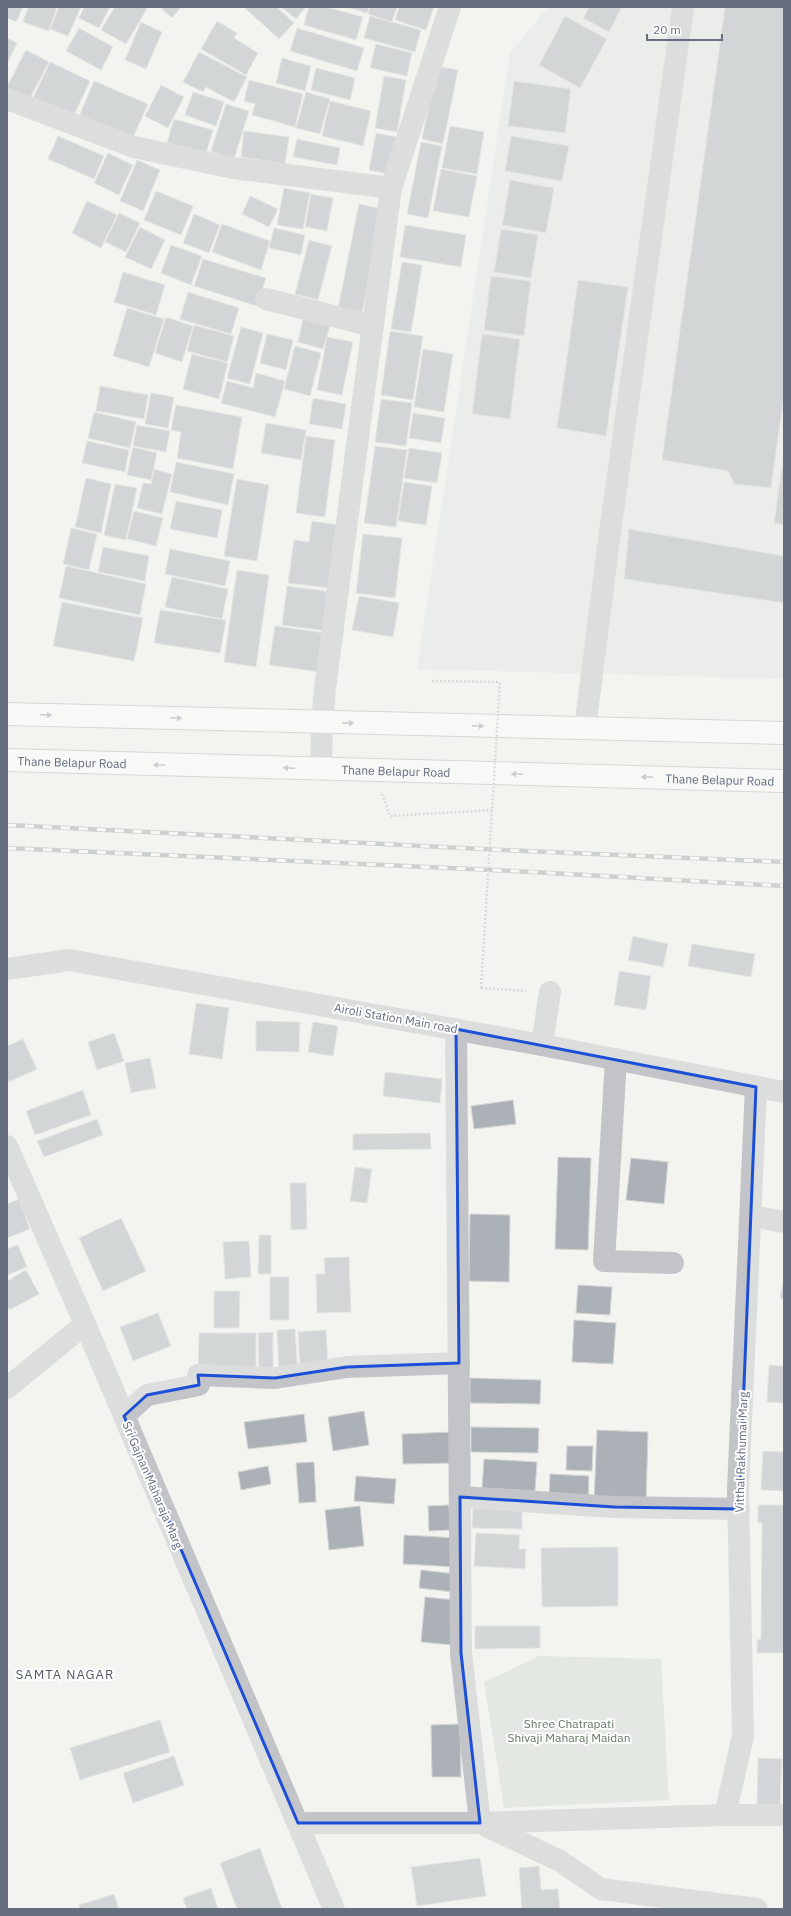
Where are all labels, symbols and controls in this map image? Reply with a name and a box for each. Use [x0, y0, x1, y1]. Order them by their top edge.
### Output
scale bar [647, 16, 722, 42]
text: 20 m [653, 22, 681, 37]
one-way arrow [40, 712, 53, 718]
one-way arrow [170, 715, 182, 722]
one-way arrow [342, 720, 355, 726]
one-way arrow [472, 723, 485, 729]
street label: Thane Belapur Road [17, 753, 127, 771]
one-way arrow [152, 762, 165, 768]
street label: Thane Belapur Road [341, 762, 451, 779]
one-way arrow [283, 765, 295, 772]
street label: Thane Belapur Road [665, 770, 775, 788]
one-way arrow [510, 771, 523, 777]
one-way arrow [641, 774, 653, 781]
street label: Airoli Station Main road [333, 1000, 459, 1036]
street label: Vitthal Rakhumai Marg [731, 1391, 751, 1513]
street label: Sri Gajnan Maharaja Marg [119, 1419, 187, 1552]
district label: SAMTA NAGAR [16, 1666, 114, 1683]
park label: Shree Chatrapati Shivaji Maharaj Maidan [507, 1716, 631, 1745]

